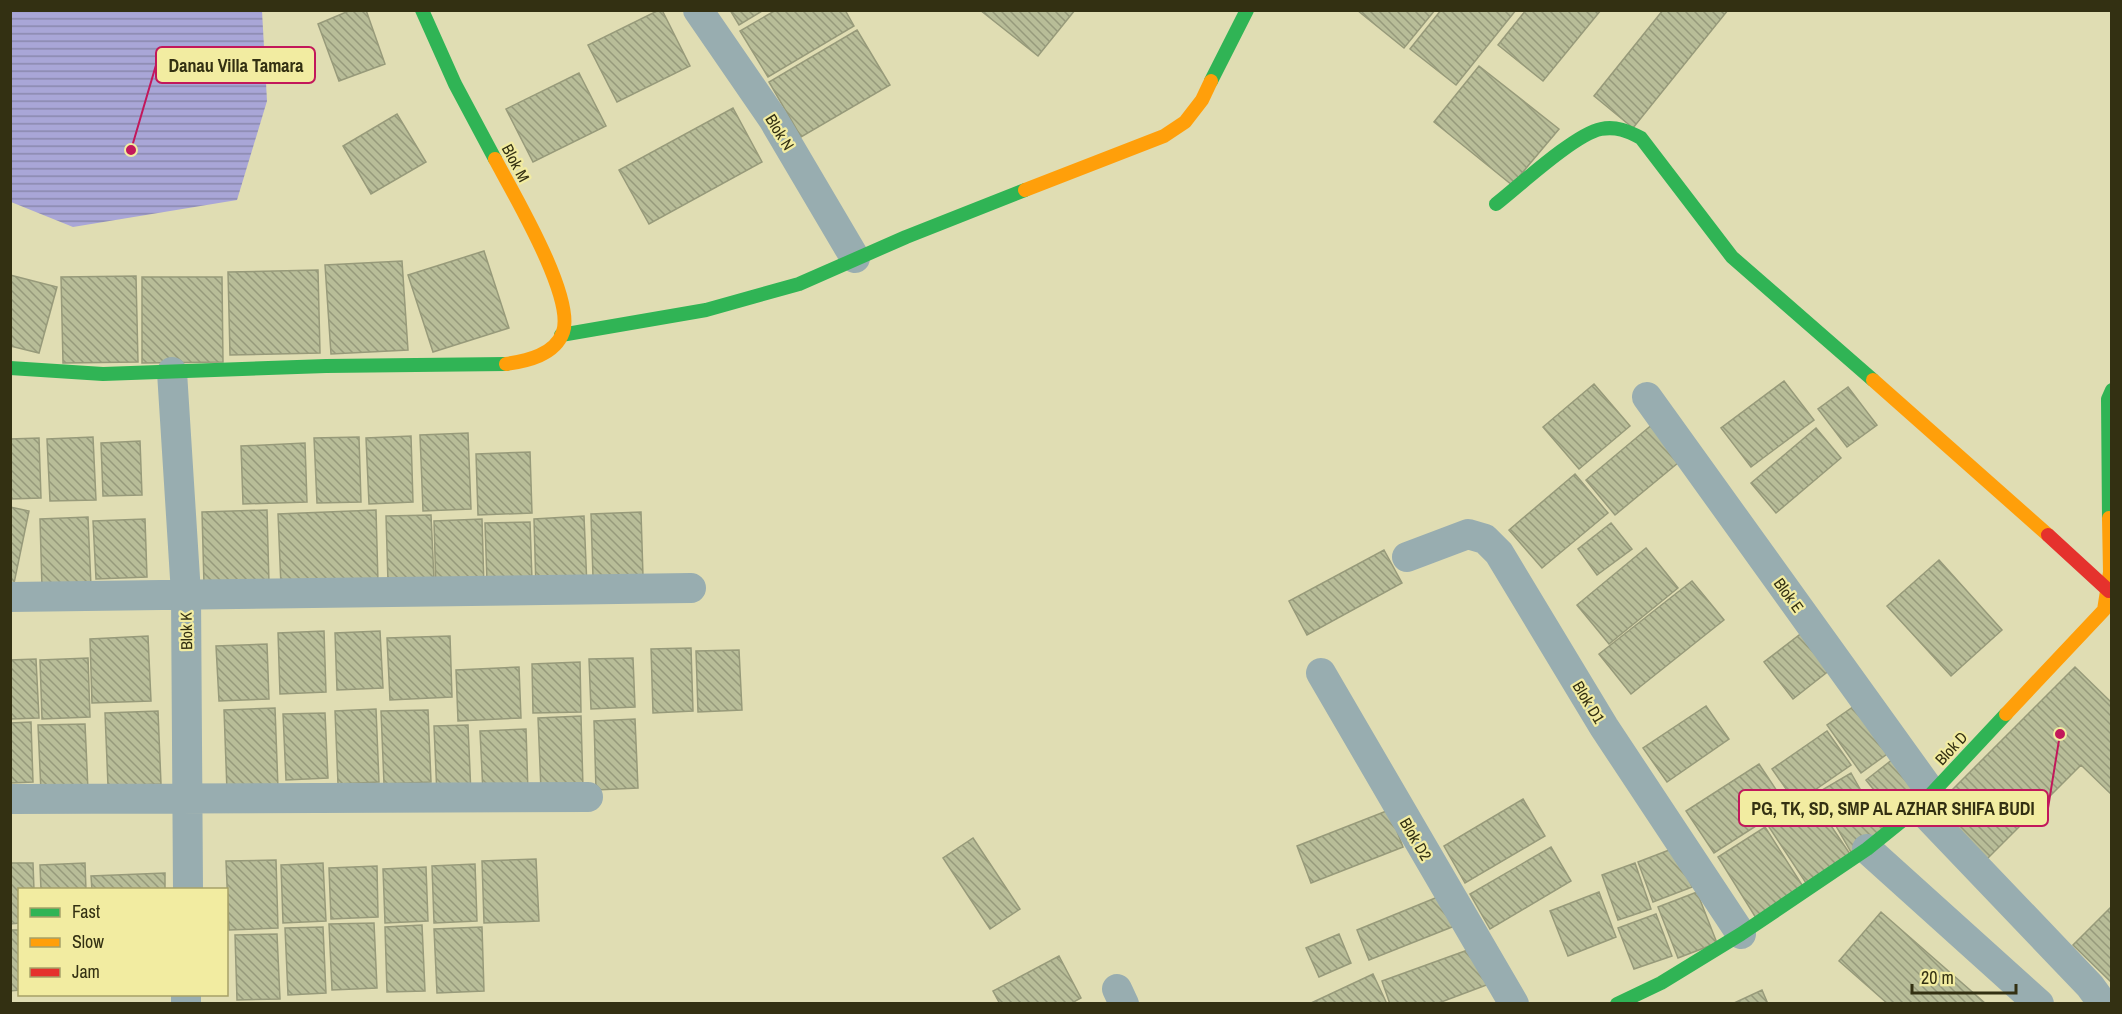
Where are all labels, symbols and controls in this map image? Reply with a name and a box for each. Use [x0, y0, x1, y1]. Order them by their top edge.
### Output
callout: Danau Villa Tamara [156, 47, 315, 83]
text: Danau Villa Tamara [169, 53, 304, 78]
street label: Blok N [760, 110, 800, 154]
street label: Blok M [497, 140, 535, 186]
street label: Blok E [1769, 573, 1809, 617]
street label: Blok K [175, 612, 197, 650]
street label: Blok D1 [1568, 677, 1611, 728]
street label: Blok D [1930, 726, 1972, 770]
callout: PG, TK, SD, SMP AL AZHAR SHIFA BUDI [1739, 790, 2048, 826]
text: PG, TK, SD, SMP AL AZHAR SHIFA BUDI [1751, 796, 2035, 821]
street label: Blok D2 [1395, 814, 1437, 864]
legend [18, 888, 228, 996]
text: Fast [72, 899, 100, 924]
text: Slow [72, 929, 104, 954]
scale bar [1912, 957, 2016, 995]
text: Jam [72, 959, 100, 984]
text: 20 m [1921, 965, 1954, 990]

